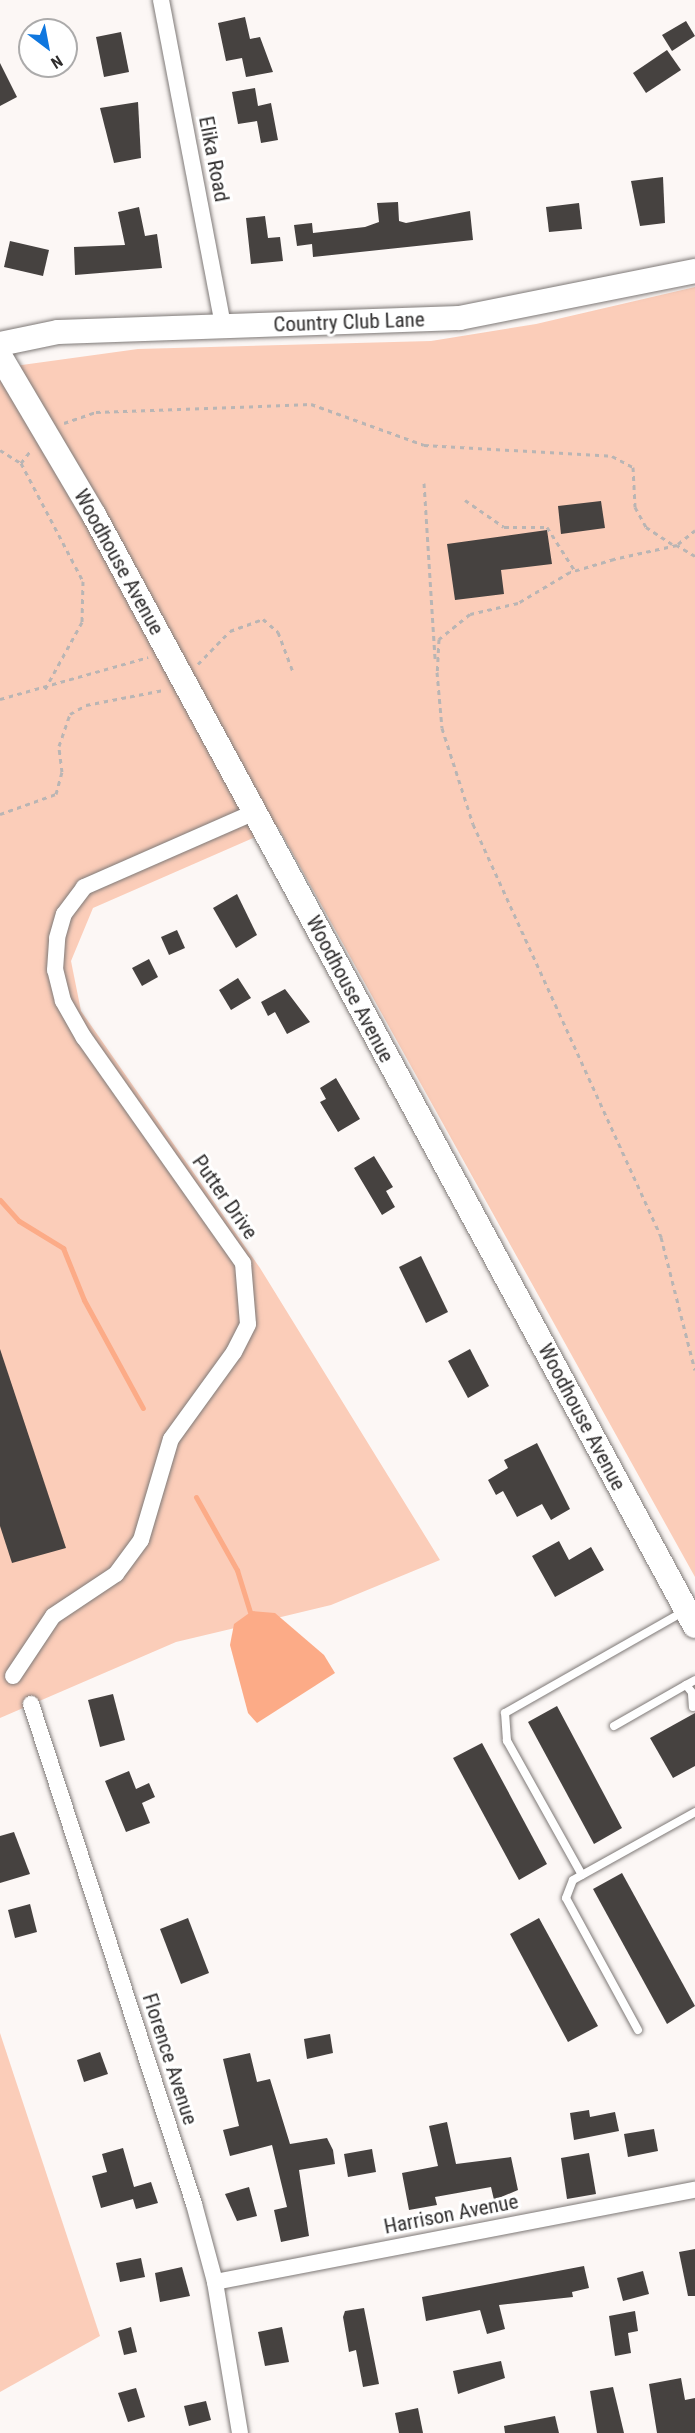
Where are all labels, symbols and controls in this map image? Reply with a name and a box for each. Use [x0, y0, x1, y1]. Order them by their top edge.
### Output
north arrow [18, 18, 78, 78]
text: N [48, 51, 66, 73]
street label: Elika Road [193, 114, 235, 204]
street label: Country Club Lane [273, 307, 425, 337]
street label: Woodhouse Avenue [69, 485, 169, 639]
street label: Woodhouse Avenue [301, 911, 399, 1067]
street label: Putter Drive [187, 1150, 263, 1244]
street label: Woodhouse Avenue [533, 1339, 631, 1495]
street label: Florence Avenue [137, 1990, 203, 2128]
street label: Harrison Avenue [382, 2189, 520, 2239]

